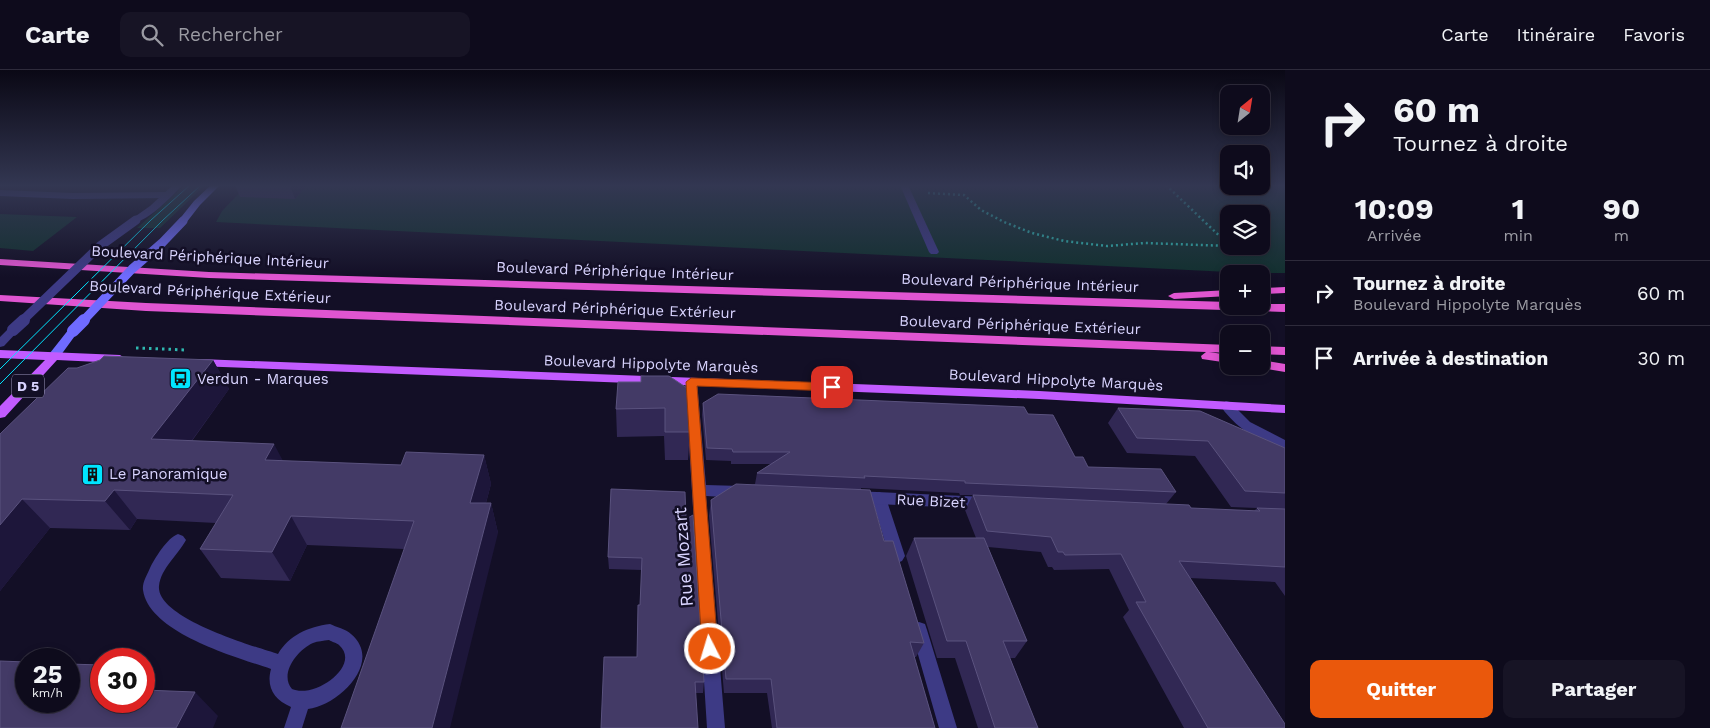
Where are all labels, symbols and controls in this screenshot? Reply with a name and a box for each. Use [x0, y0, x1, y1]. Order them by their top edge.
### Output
search box [120, 12, 470, 57]
text: Carte [25, 21, 90, 49]
icon: search [138, 21, 166, 49]
text: Rechercher [178, 23, 283, 46]
text: Carte [1441, 24, 1489, 45]
text: Itinéraire [1517, 24, 1595, 45]
text: Favoris [1623, 24, 1685, 45]
north arrow [1220, 85, 1270, 135]
map controls [1220, 85, 1270, 375]
text: 60 m [1393, 89, 1480, 131]
icon: right [1310, 90, 1375, 155]
text: Tournez à droite [1393, 131, 1568, 156]
button: sound [1220, 145, 1270, 195]
text: 10:09 [1355, 191, 1434, 226]
text: 1 [1512, 191, 1525, 226]
text: 90 [1603, 191, 1640, 226]
button: layers [1220, 205, 1270, 255]
text: Arrivée [1367, 226, 1422, 245]
text: min [1503, 226, 1533, 245]
text: m [1614, 226, 1629, 245]
street label: Boulevard Périphérique Intérieur [91, 242, 329, 272]
street label: Boulevard Périphérique Intérieur [496, 258, 734, 284]
button: + [1220, 265, 1270, 315]
street label: Boulevard Périphérique Intérieur [901, 270, 1139, 296]
text: Tournez à droite [1353, 272, 1505, 295]
street label: Boulevard Périphérique Extérieur [89, 277, 331, 307]
icon: right [1310, 279, 1338, 307]
text: 60 m [1637, 282, 1685, 305]
text: Boulevard Hippolyte Marquès [1353, 295, 1582, 314]
street label: Boulevard Périphérique Extérieur [494, 296, 736, 322]
street label: Boulevard Périphérique Extérieur [899, 312, 1141, 338]
button: − [1220, 325, 1270, 375]
icon: arrive [1310, 344, 1338, 372]
text: Arrivée à destination [1353, 347, 1548, 370]
text: 30 m [1638, 347, 1685, 370]
street label: Boulevard Hippolyte Marquès [543, 351, 759, 377]
street label: Boulevard Hippolyte Marquès [948, 365, 1164, 395]
pin [811, 366, 853, 408]
bus stop icon: Verdun - Marques [169, 367, 193, 391]
place label: Verdun - Marques [197, 370, 329, 388]
icon: arrive [818, 373, 846, 401]
road number: D 5 [12, 374, 44, 398]
building icon: Le Panoramique [81, 462, 105, 486]
place label: Le Panoramique [109, 465, 227, 483]
street label: Rue Bizet [896, 490, 967, 512]
street label: Rue Mozart [669, 506, 697, 607]
position arrow [683, 622, 735, 674]
speed limit sign: 30 [90, 648, 155, 713]
text: 25 [33, 660, 62, 689]
button: Quitter [1310, 660, 1493, 718]
button: Partager [1503, 660, 1685, 718]
text: km/h [32, 686, 63, 700]

